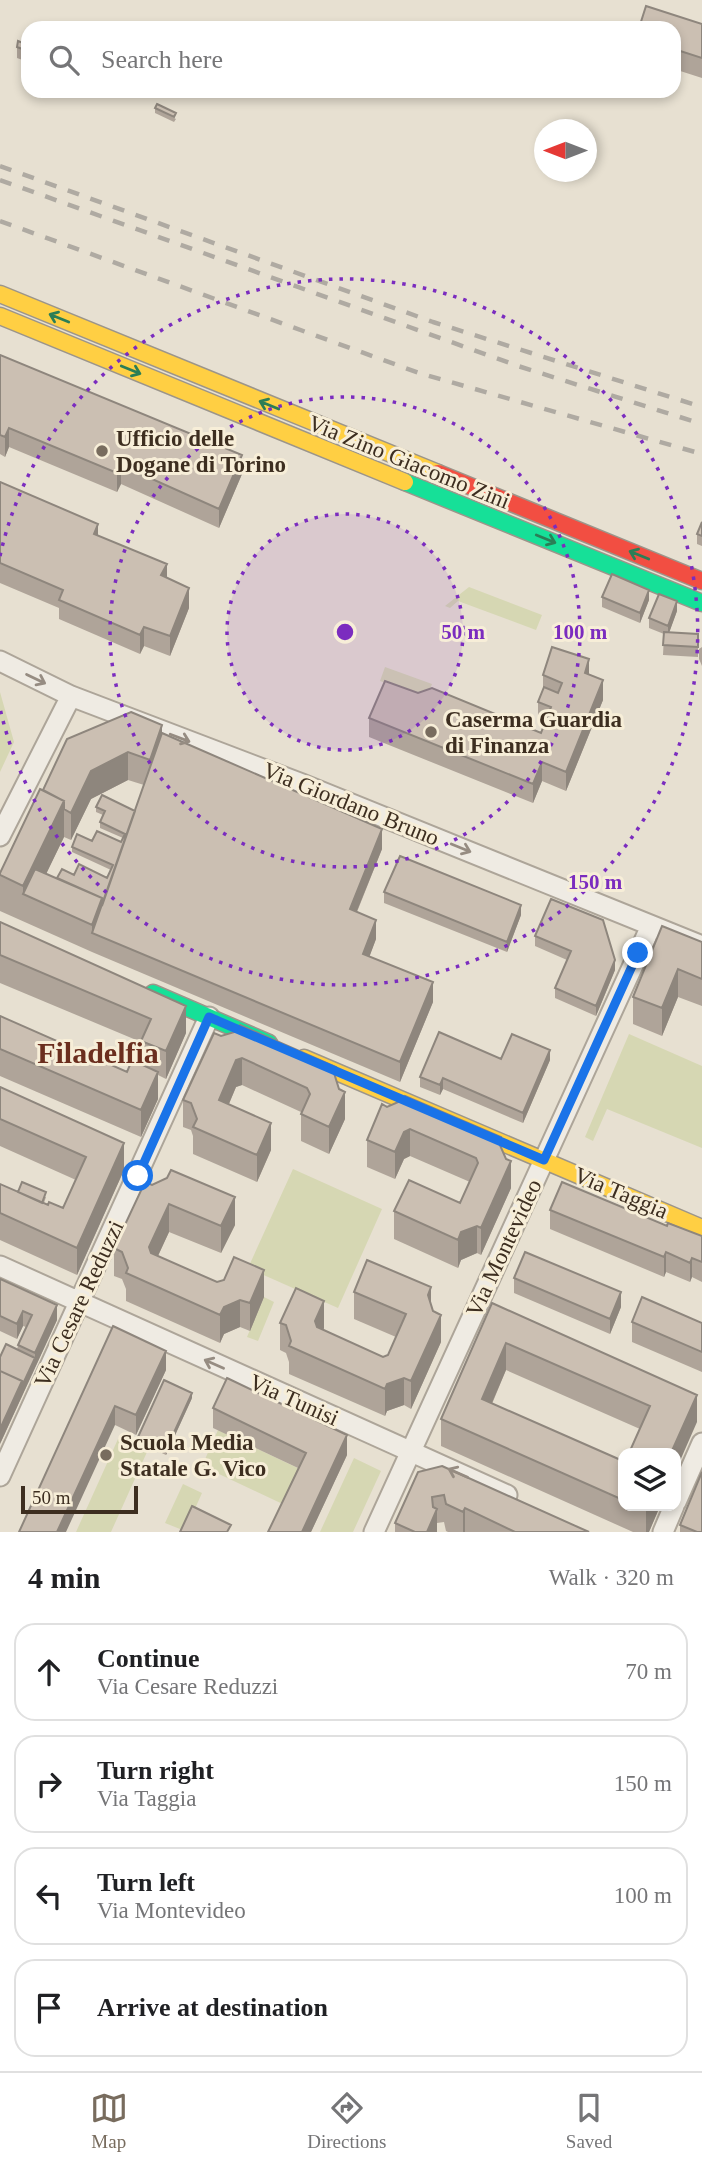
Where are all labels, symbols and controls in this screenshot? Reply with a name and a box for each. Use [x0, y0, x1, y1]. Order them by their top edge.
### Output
search box [21, 21, 681, 98]
icon: search [45, 41, 83, 79]
text: Search here [101, 45, 223, 74]
north arrow [534, 119, 597, 182]
one-way arrow [48, 311, 70, 324]
one-way arrow [120, 364, 141, 377]
one-way arrow [259, 397, 281, 410]
street label: Via Zino Giacomo Zini [305, 410, 513, 514]
place label: Ufficio delle Dogane di Torino [116, 426, 286, 477]
marker: Ufficio delle Dogane di Torino [94, 443, 110, 459]
one-way arrow [534, 534, 556, 547]
one-way arrow [629, 547, 650, 560]
centre of rings [333, 620, 357, 644]
text: 50 m [441, 620, 485, 644]
text: 100 m [553, 620, 608, 644]
one-way arrow [25, 673, 46, 686]
place label: Caserma Guardia di Finanza [445, 707, 622, 758]
marker: Caserma Guardia di Finanza [423, 724, 439, 740]
one-way arrow [169, 733, 191, 745]
street label: Via Giordano Bruno [259, 757, 443, 851]
one-way arrow [449, 842, 471, 855]
text: 150 m [568, 870, 623, 894]
route end [622, 937, 653, 968]
district label: Filadelfia [37, 1036, 159, 1069]
route start [122, 1160, 153, 1191]
street label: Via Taggia [570, 1162, 672, 1224]
street label: Via Montevideo [461, 1175, 547, 1321]
street label: Via Cesare Reduzzi [29, 1217, 129, 1391]
one-way arrow [204, 1357, 226, 1370]
street label: Via Tunisi [245, 1369, 343, 1431]
place label: Scuola Media Statale G. Vico [120, 1430, 266, 1481]
marker: Scuola Media Statale G. Vico [98, 1447, 114, 1463]
map controls [618, 1448, 681, 1511]
button: layers [618, 1448, 681, 1511]
one-way arrow [448, 1466, 470, 1479]
scale bar [21, 1483, 138, 1515]
text: 50 m [32, 1487, 71, 1508]
text: 4 min [28, 1561, 101, 1594]
text: Walk · 320 m [549, 1565, 674, 1590]
text: Continue [97, 1644, 200, 1673]
icon: ahead [30, 1653, 68, 1691]
text: 70 m [625, 1659, 672, 1684]
text: Via Cesare Reduzzi [97, 1674, 278, 1699]
text: Turn right [97, 1756, 214, 1785]
icon: right [30, 1765, 68, 1803]
text: 150 m [614, 1771, 672, 1796]
text: Via Taggia [97, 1786, 196, 1811]
text: Turn left [97, 1868, 195, 1897]
icon: left [30, 1877, 68, 1915]
text: 100 m [614, 1883, 672, 1908]
text: Via Montevideo [97, 1898, 246, 1923]
icon: arrive [30, 1989, 68, 2027]
text: Arrive at destination [97, 1993, 328, 2022]
tab: Map [90, 2089, 128, 2153]
tab: Directions [307, 2089, 386, 2153]
tab: Saved [566, 2089, 612, 2153]

